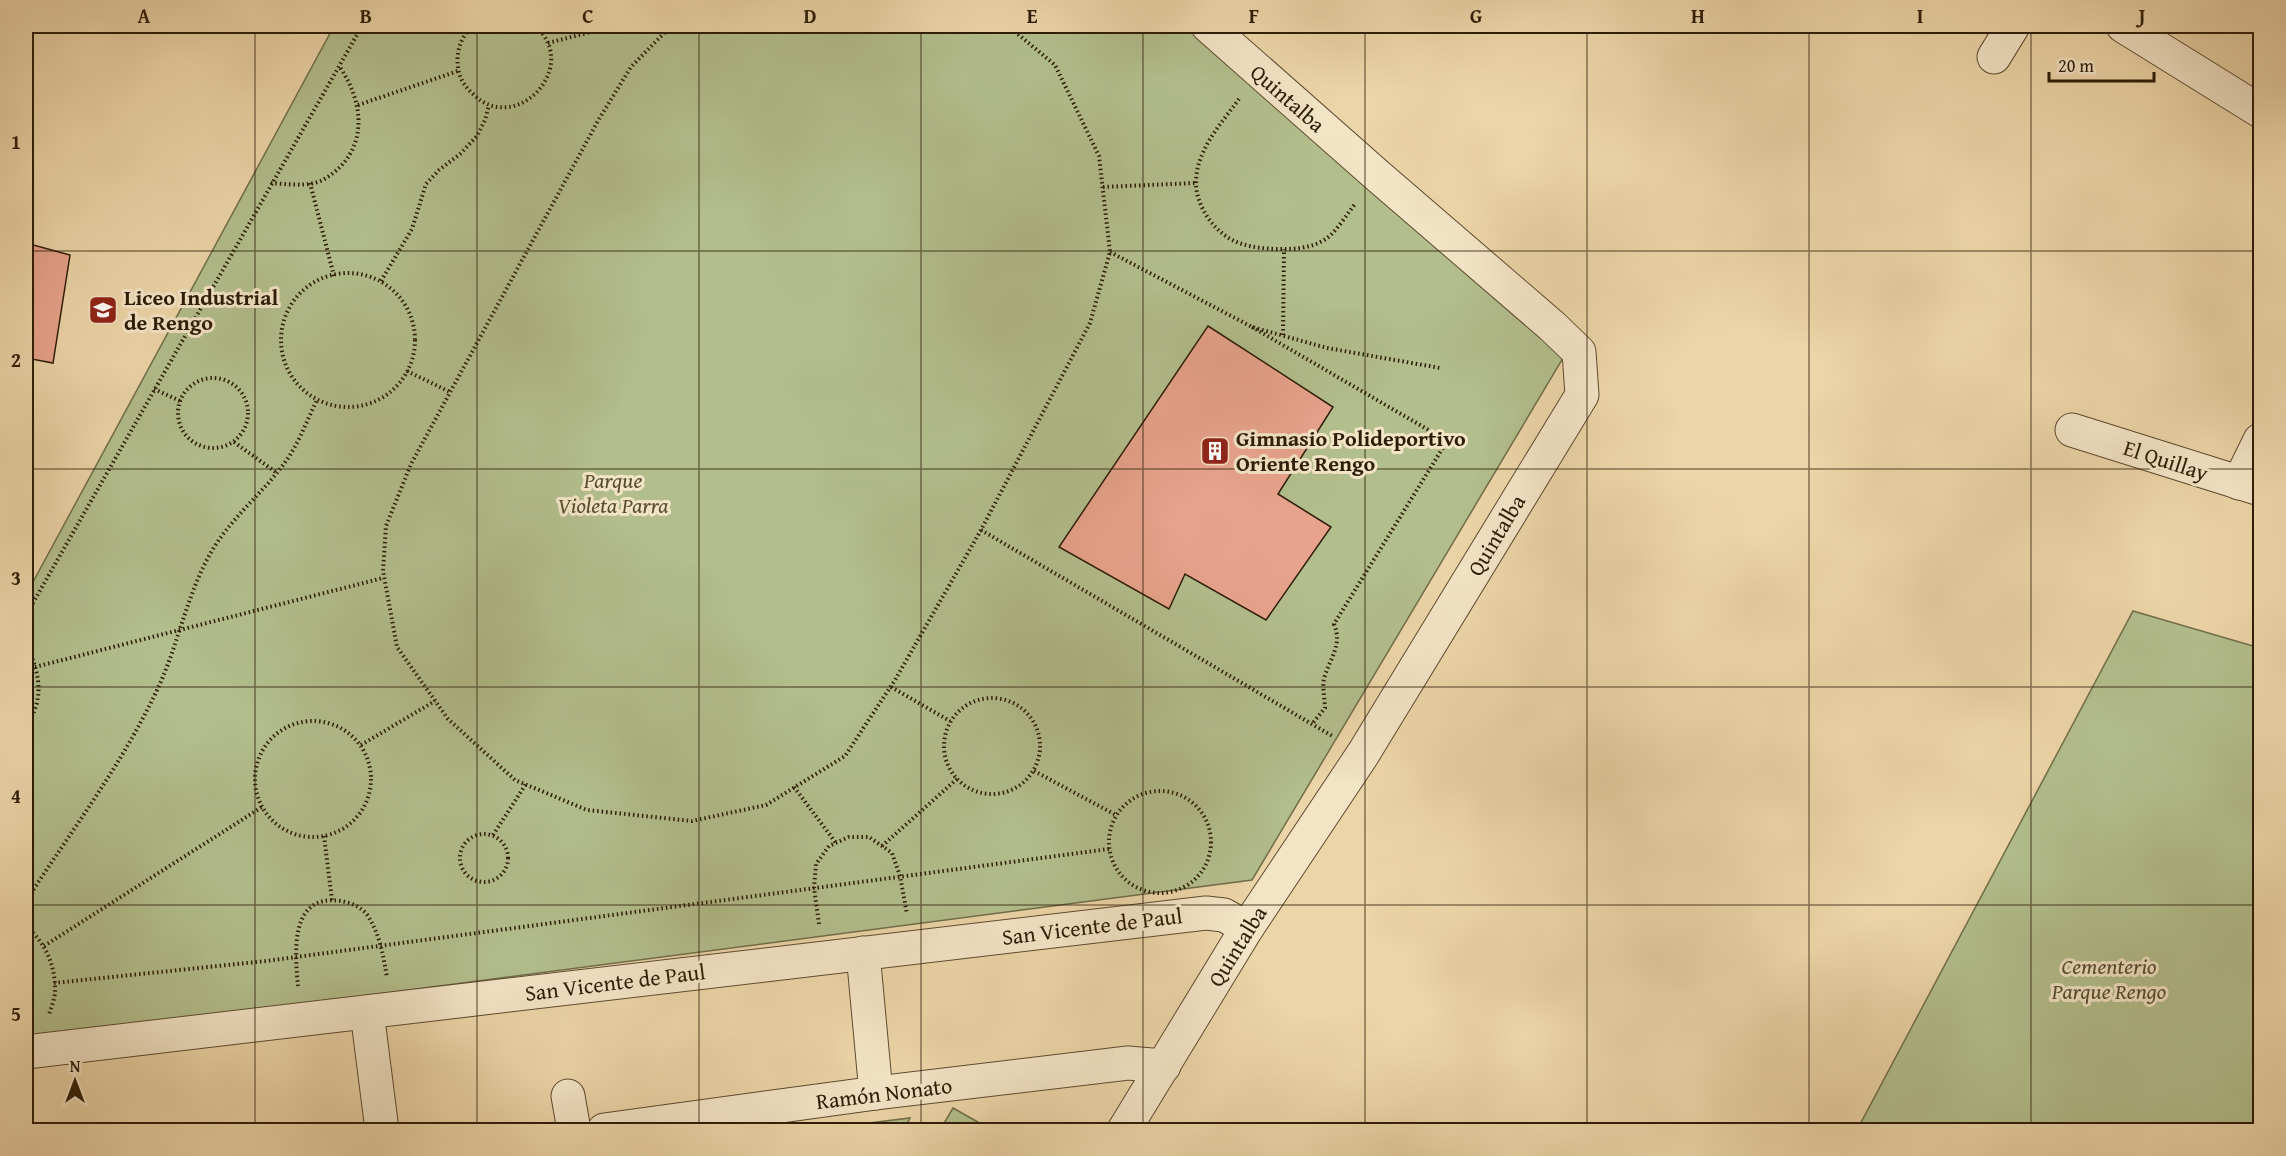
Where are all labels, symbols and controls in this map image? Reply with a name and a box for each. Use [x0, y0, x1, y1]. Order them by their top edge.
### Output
text: A [138, 1, 151, 30]
text: B [360, 1, 372, 30]
text: C [582, 1, 594, 30]
text: D [803, 1, 817, 30]
text: E [1027, 1, 1038, 30]
text: F [1249, 1, 1259, 30]
text: G [1470, 1, 1482, 30]
text: H [1691, 1, 1705, 30]
text: I [1917, 1, 1923, 30]
text: J [2136, 1, 2146, 30]
scale bar [2049, 45, 2154, 83]
text: 20 m [2058, 52, 2094, 79]
street label: Quintalba [1244, 56, 1333, 140]
text: 1 [11, 127, 21, 156]
place label: Liceo Industrial de Rengo [124, 281, 278, 338]
school or university icon: Liceo Industrial de Rengo [87, 294, 119, 326]
text: 2 [11, 345, 21, 374]
place label: Gimnasio Polideportivo Oriente Rengo [1236, 422, 1466, 479]
street label: El Quillay [2120, 431, 2212, 489]
building icon: Gimnasio Polideportivo Oriente Rengo [1199, 435, 1231, 467]
park label: Parque Violeta Parra [558, 464, 668, 521]
street label: Quintalba [1459, 488, 1533, 582]
text: 3 [11, 563, 21, 592]
text: 4 [11, 781, 21, 810]
street label: San Vicente de Paul [1000, 899, 1184, 953]
street label: Quintalba [1200, 899, 1275, 993]
park label: Cementerio Parque Rengo [2051, 950, 2166, 1007]
street label: San Vicente de Paul [523, 955, 707, 1009]
text: 5 [11, 999, 21, 1028]
north arrow [45, 1051, 105, 1111]
text: N [70, 1054, 81, 1078]
street label: Ramón Nonato [814, 1069, 954, 1117]

